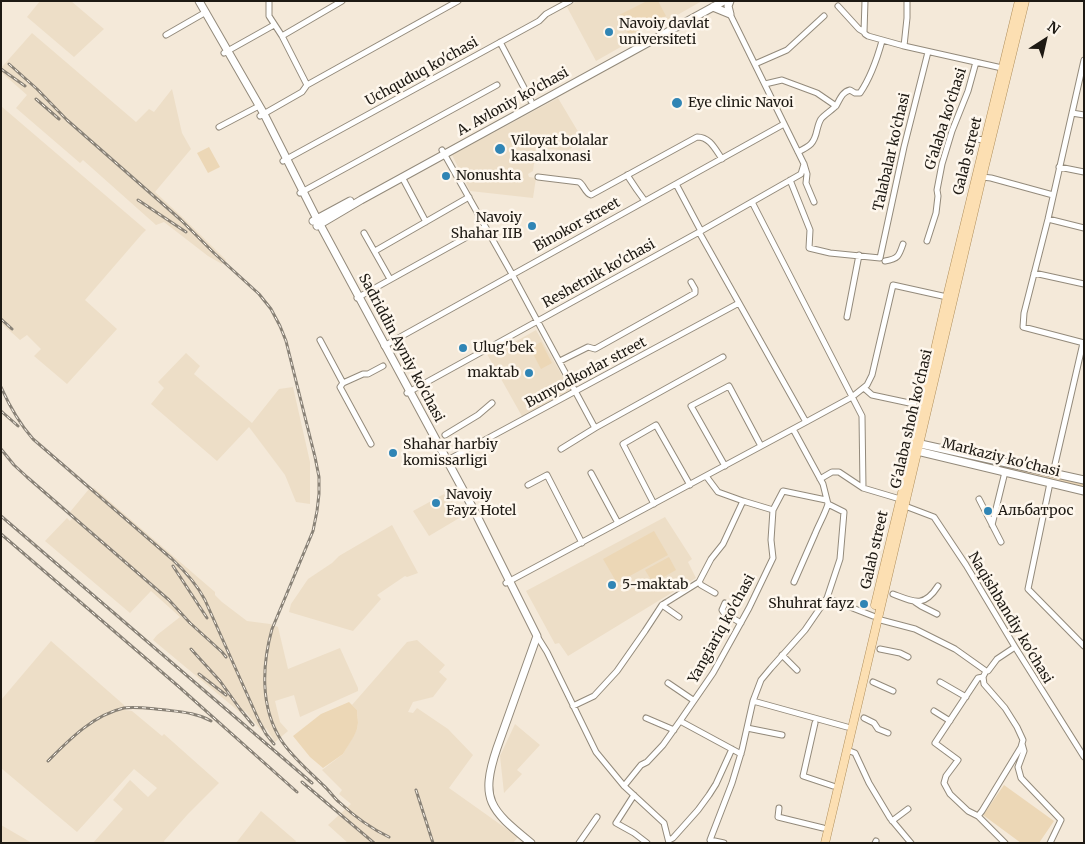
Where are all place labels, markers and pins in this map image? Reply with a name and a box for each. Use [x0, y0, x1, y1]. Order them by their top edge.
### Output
place label: Navoiy davlat universiteti [619, 16, 709, 48]
marker: Navoiy davlat universiteti [603, 26, 615, 38]
place label: Eye clinic Navoi [688, 95, 794, 111]
marker: Eye clinic Navoi [670, 96, 684, 110]
place label: Viloyat bolalar kasalxonasi [511, 133, 608, 166]
marker: Viloyat bolalar kasalxonasi [493, 142, 507, 156]
place label: Nonushta [456, 168, 521, 184]
marker: Nonushta [440, 170, 452, 182]
place label: Navoiy Shahar IIB [451, 210, 522, 242]
marker: Navoiy Shahar IIB [526, 220, 538, 232]
place label: Ulug'bek [473, 340, 534, 356]
marker: Ulug'bek [457, 342, 469, 354]
place label: maktab [467, 365, 519, 381]
marker: maktab [523, 367, 535, 379]
place label: Shahar harbiy komissarligi [403, 437, 498, 470]
marker: Shahar harbiy komissarligi [387, 447, 399, 459]
place label: Navoiy Fayz Hotel [446, 487, 516, 520]
marker: Navoiy Fayz Hotel [430, 497, 442, 509]
place label: Альбатрос [998, 503, 1074, 519]
marker: Альбатрос [982, 505, 994, 517]
place label: 5-maktab [622, 577, 688, 593]
marker: 5-maktab [606, 579, 618, 591]
place label: Shuhrat fayz [768, 596, 854, 612]
marker: Shuhrat fayz [858, 598, 870, 610]

